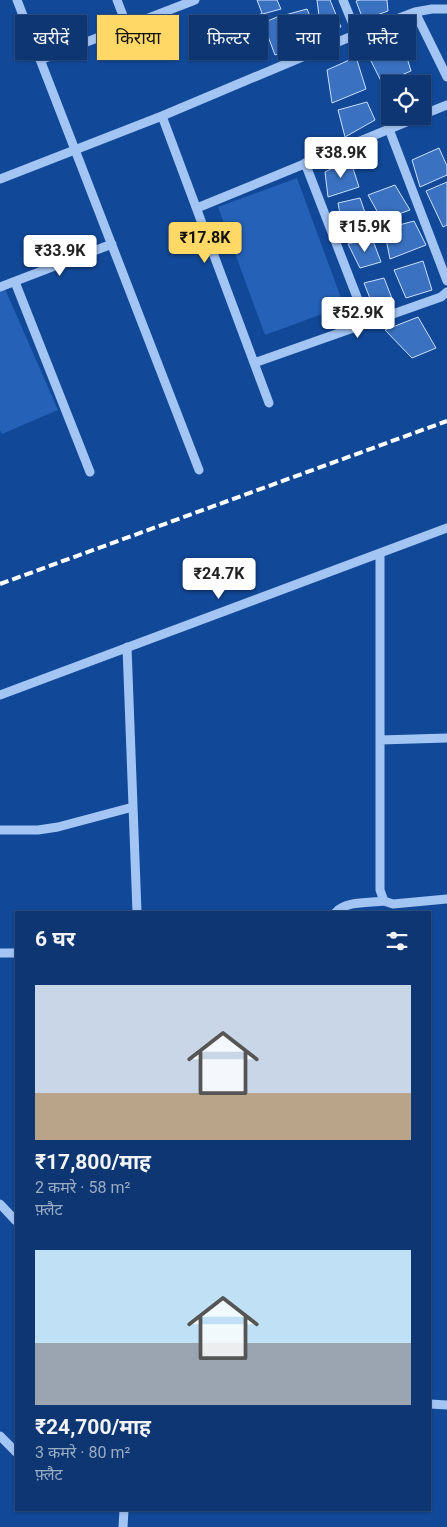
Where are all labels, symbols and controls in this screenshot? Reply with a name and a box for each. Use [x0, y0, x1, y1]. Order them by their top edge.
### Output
chip: खरीदें [15, 15, 87, 60]
chip: किराया [97, 15, 179, 60]
chip: फ़िल्टर [189, 15, 268, 60]
chip: नया [278, 15, 339, 60]
chip: फ़्लैट [349, 15, 416, 60]
map controls [381, 75, 431, 125]
button: locate [381, 75, 431, 125]
pin: ₹38.9K [300, 136, 382, 179]
text: ₹38.9K [316, 143, 366, 162]
pin: ₹15.9K [324, 210, 406, 253]
text: ₹15.9K [340, 217, 390, 236]
pin: ₹17.8K [164, 222, 246, 264]
text: ₹17.8K [180, 228, 230, 247]
pin: ₹33.9K [19, 234, 101, 277]
text: ₹33.9K [35, 241, 85, 260]
pin: ₹52.9K [317, 296, 399, 339]
text: ₹52.9K [333, 303, 383, 322]
pin: ₹24.7K [178, 558, 260, 600]
text: ₹24.7K [194, 564, 244, 583]
text: 6 घर [35, 927, 75, 951]
icon: filters [383, 927, 411, 955]
icon: home [178, 1018, 268, 1108]
text: ₹17,800/माह [35, 1150, 151, 1174]
text: 2 कमरे · 58 m² [35, 1178, 130, 1197]
text: फ़्लैट [35, 1200, 63, 1219]
icon: home [178, 1283, 268, 1373]
text: ₹24,700/माह [35, 1415, 151, 1439]
text: 3 कमरे · 80 m² [35, 1443, 130, 1462]
text: फ़्लैट [35, 1465, 63, 1484]

